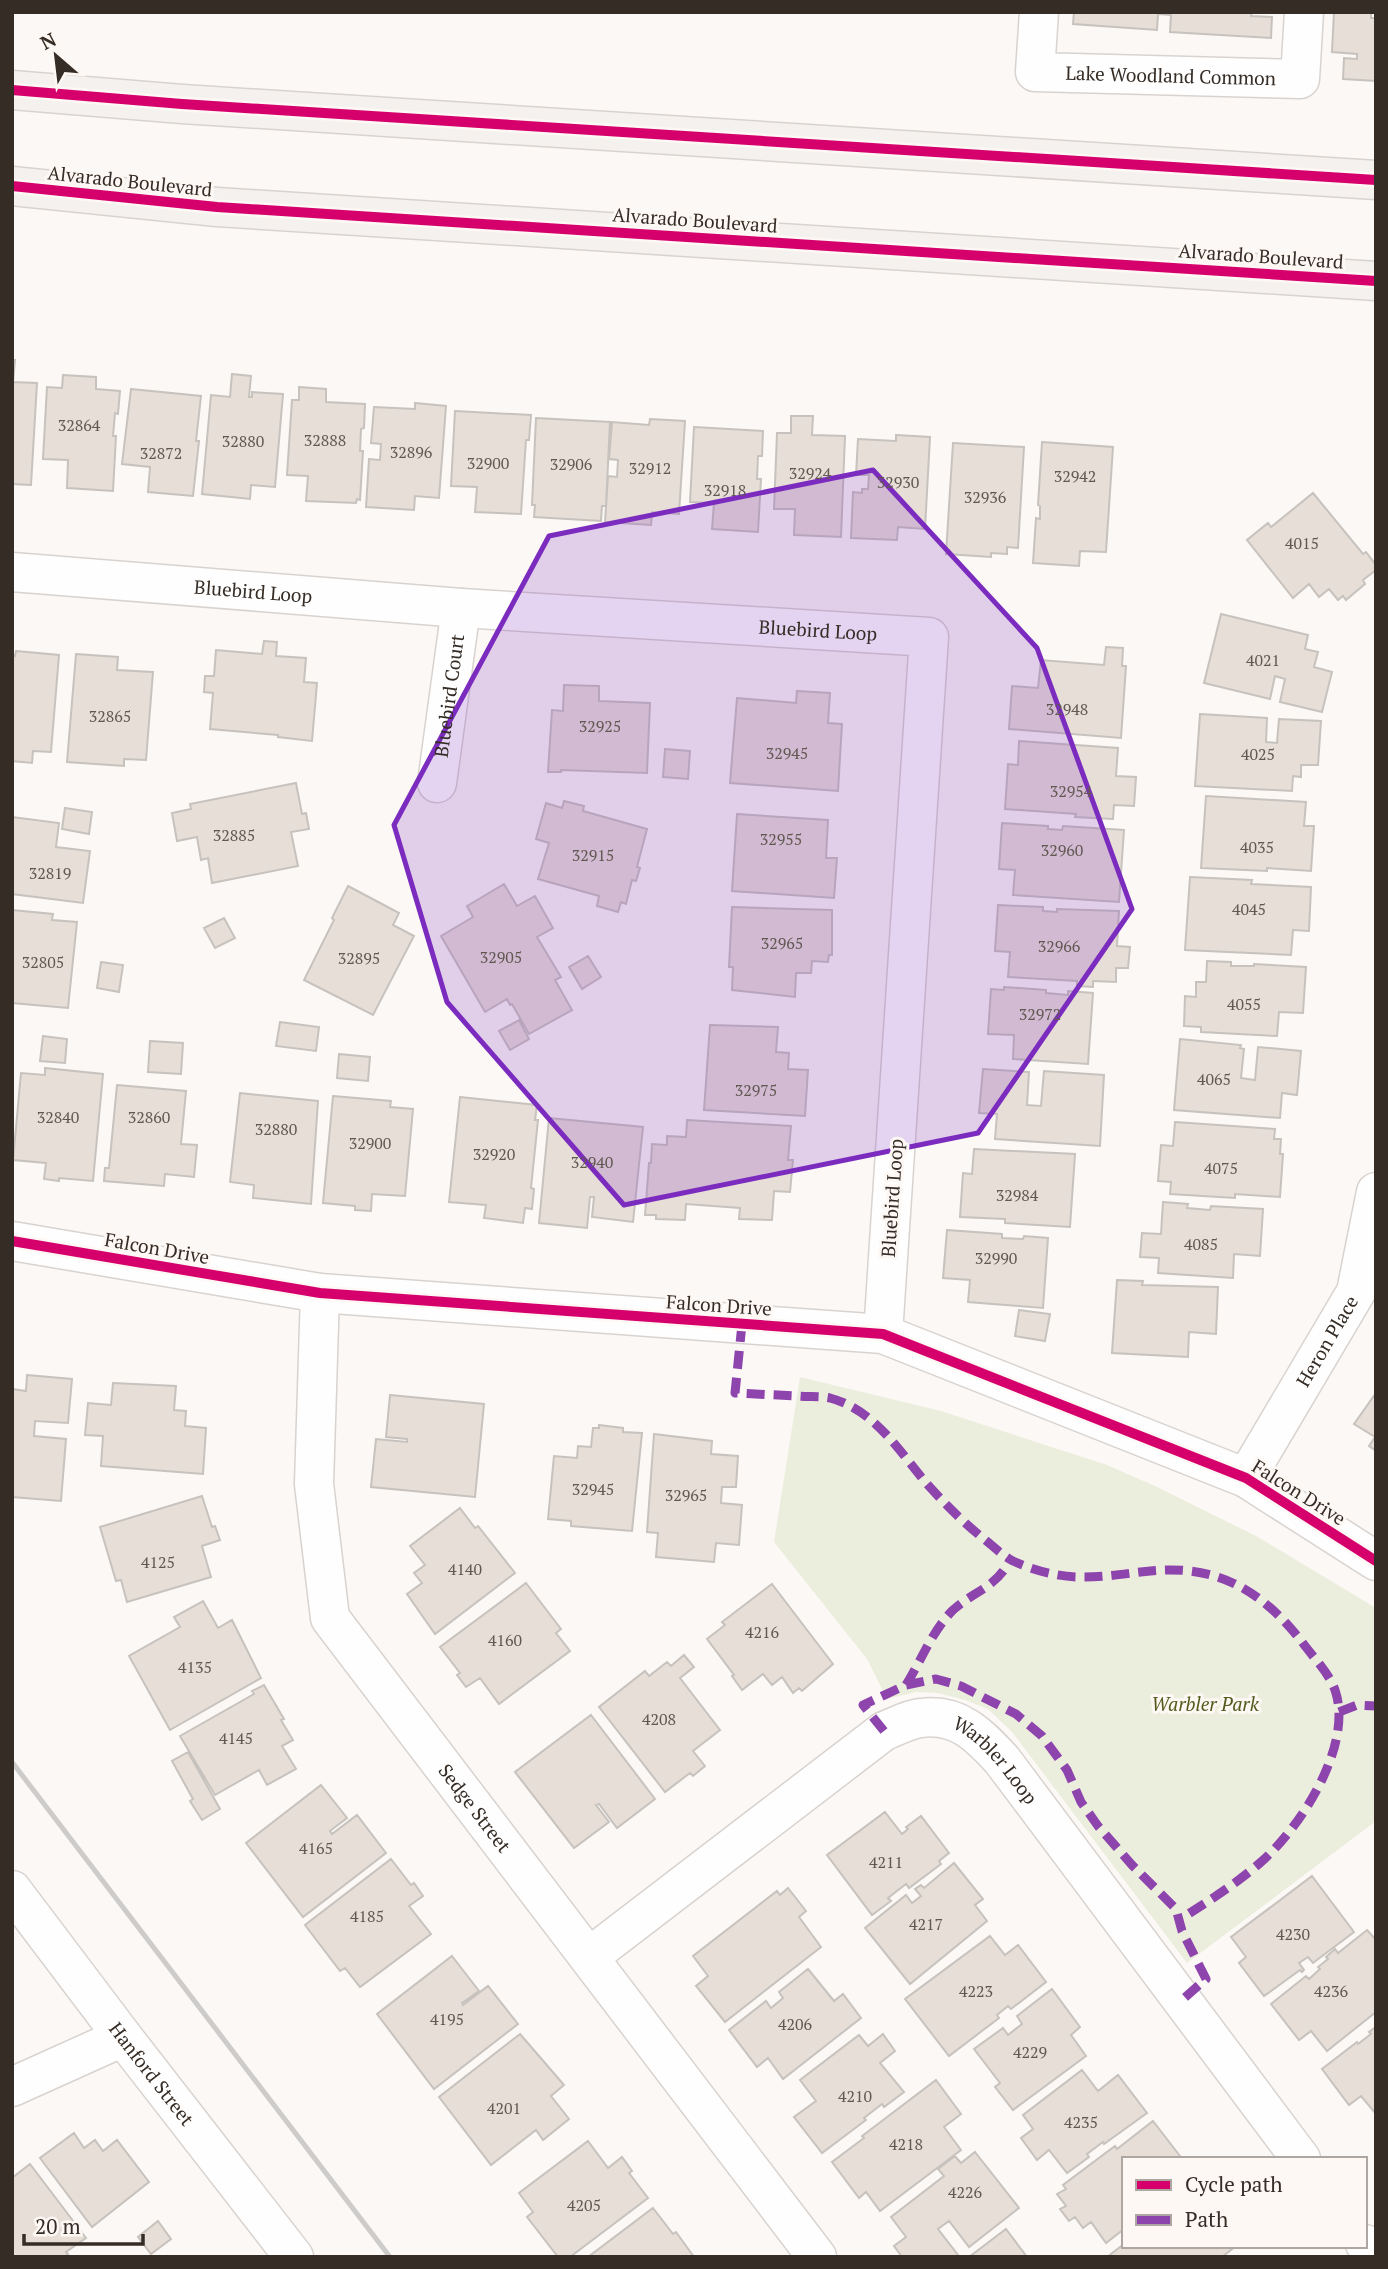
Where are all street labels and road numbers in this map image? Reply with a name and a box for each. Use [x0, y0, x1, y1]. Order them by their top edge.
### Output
street label: Lake Woodland Common [1065, 60, 1276, 90]
street label: Alvarado Boulevard [46, 159, 214, 202]
street label: Alvarado Boulevard [612, 201, 779, 238]
street label: Alvarado Boulevard [1178, 237, 1345, 274]
street label: Bluebird Loop [193, 574, 313, 608]
street label: Bluebird Loop [758, 613, 878, 646]
street label: Bluebird Court [428, 633, 469, 759]
street label: Bluebird Loop [875, 1138, 908, 1258]
street label: Falcon Drive [103, 1226, 211, 1269]
street label: Falcon Drive [665, 1288, 773, 1321]
street label: Heron Place [1290, 1291, 1363, 1391]
street label: Falcon Drive [1248, 1453, 1351, 1530]
street label: Warbler Loop [949, 1710, 1044, 1809]
street label: Sedge Street [433, 1758, 517, 1857]
street label: Hanford Street [104, 2017, 200, 2131]

